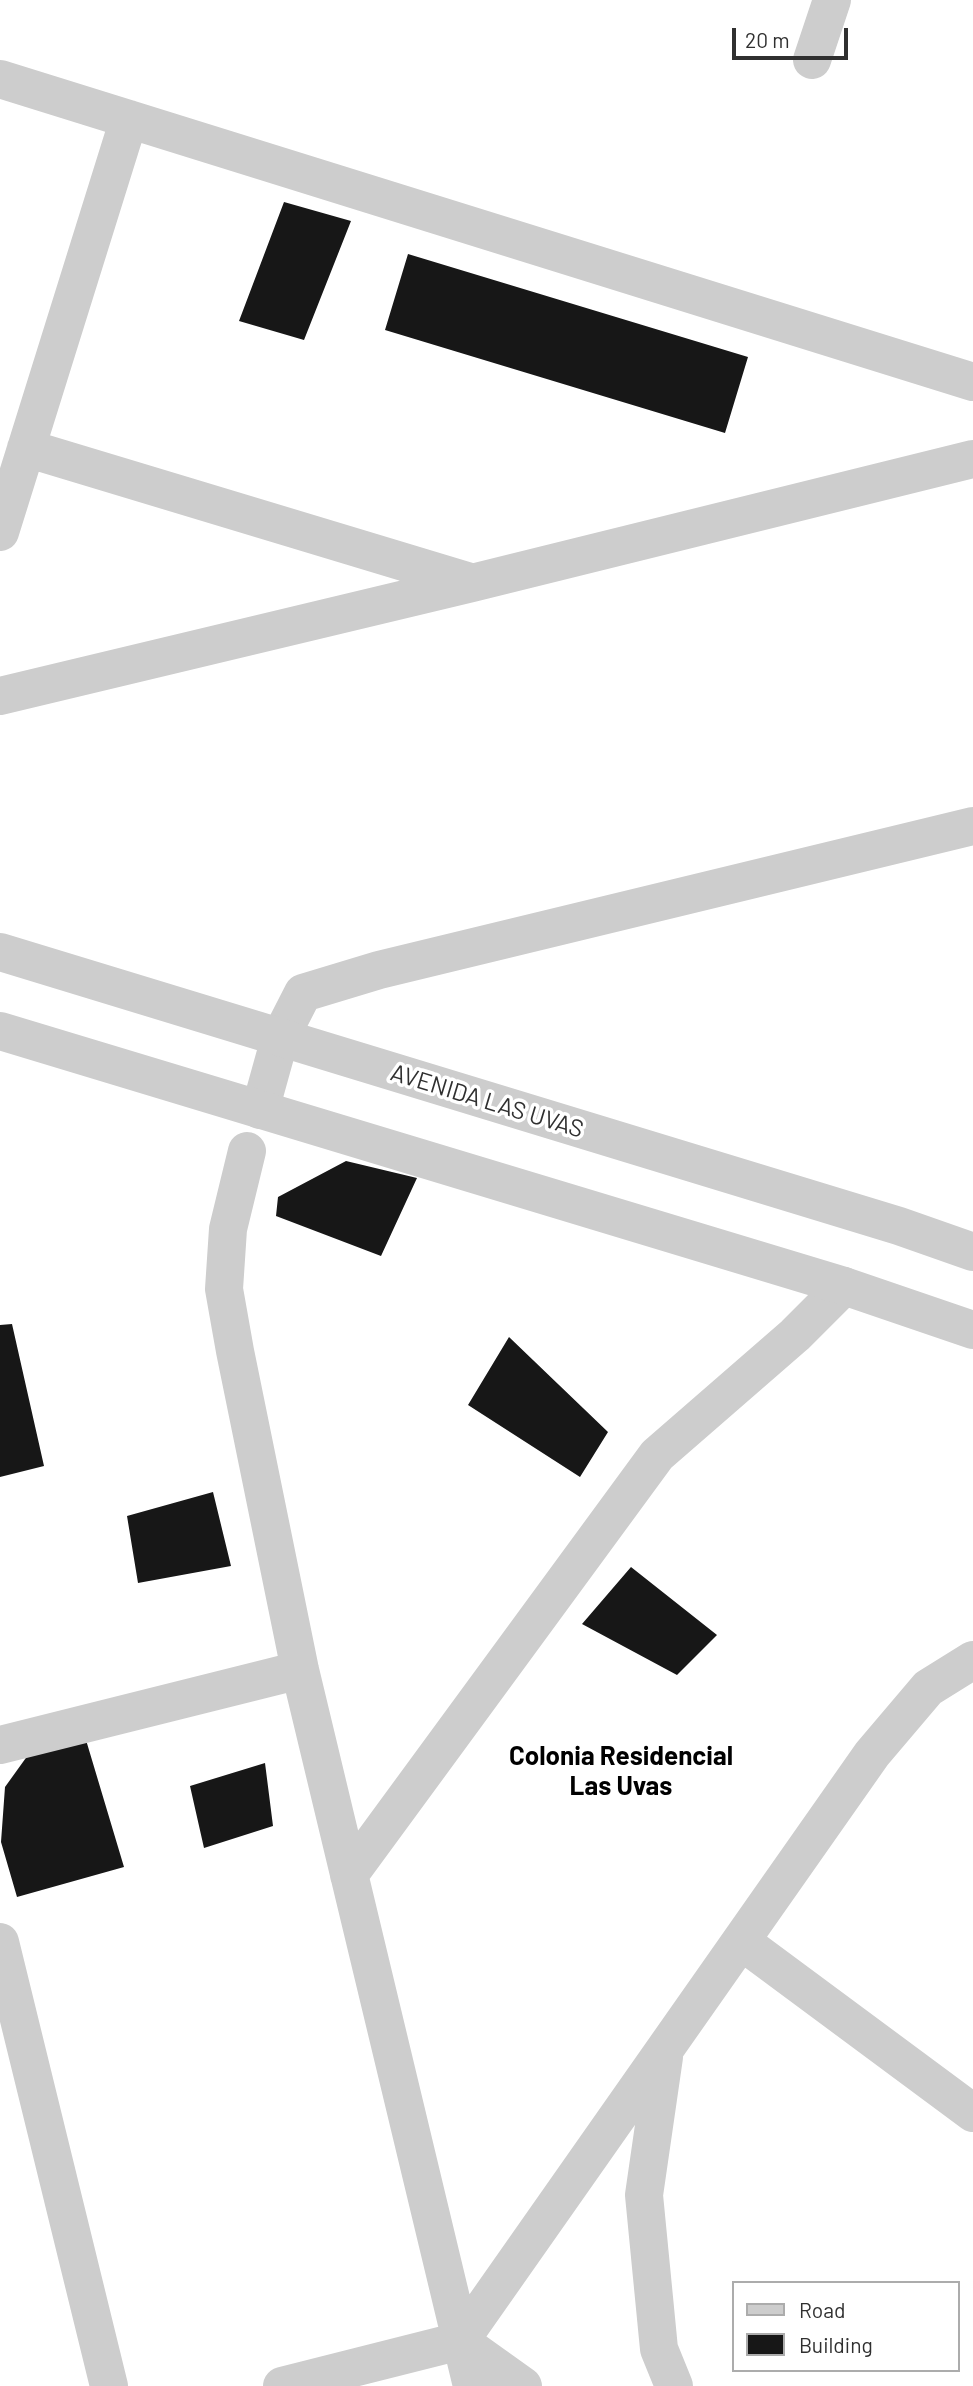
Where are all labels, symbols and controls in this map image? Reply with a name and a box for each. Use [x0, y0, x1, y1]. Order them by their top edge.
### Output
scale bar [735, 14, 850, 58]
text: 20 m [745, 27, 790, 52]
street label: AVENIDA LAS UVAS [387, 1058, 587, 1144]
district label: Colonia Residencial Las Uvas [509, 1740, 733, 1802]
legend [732, 2281, 959, 2372]
text: Road [799, 2297, 845, 2322]
text: Building [799, 2332, 873, 2357]

